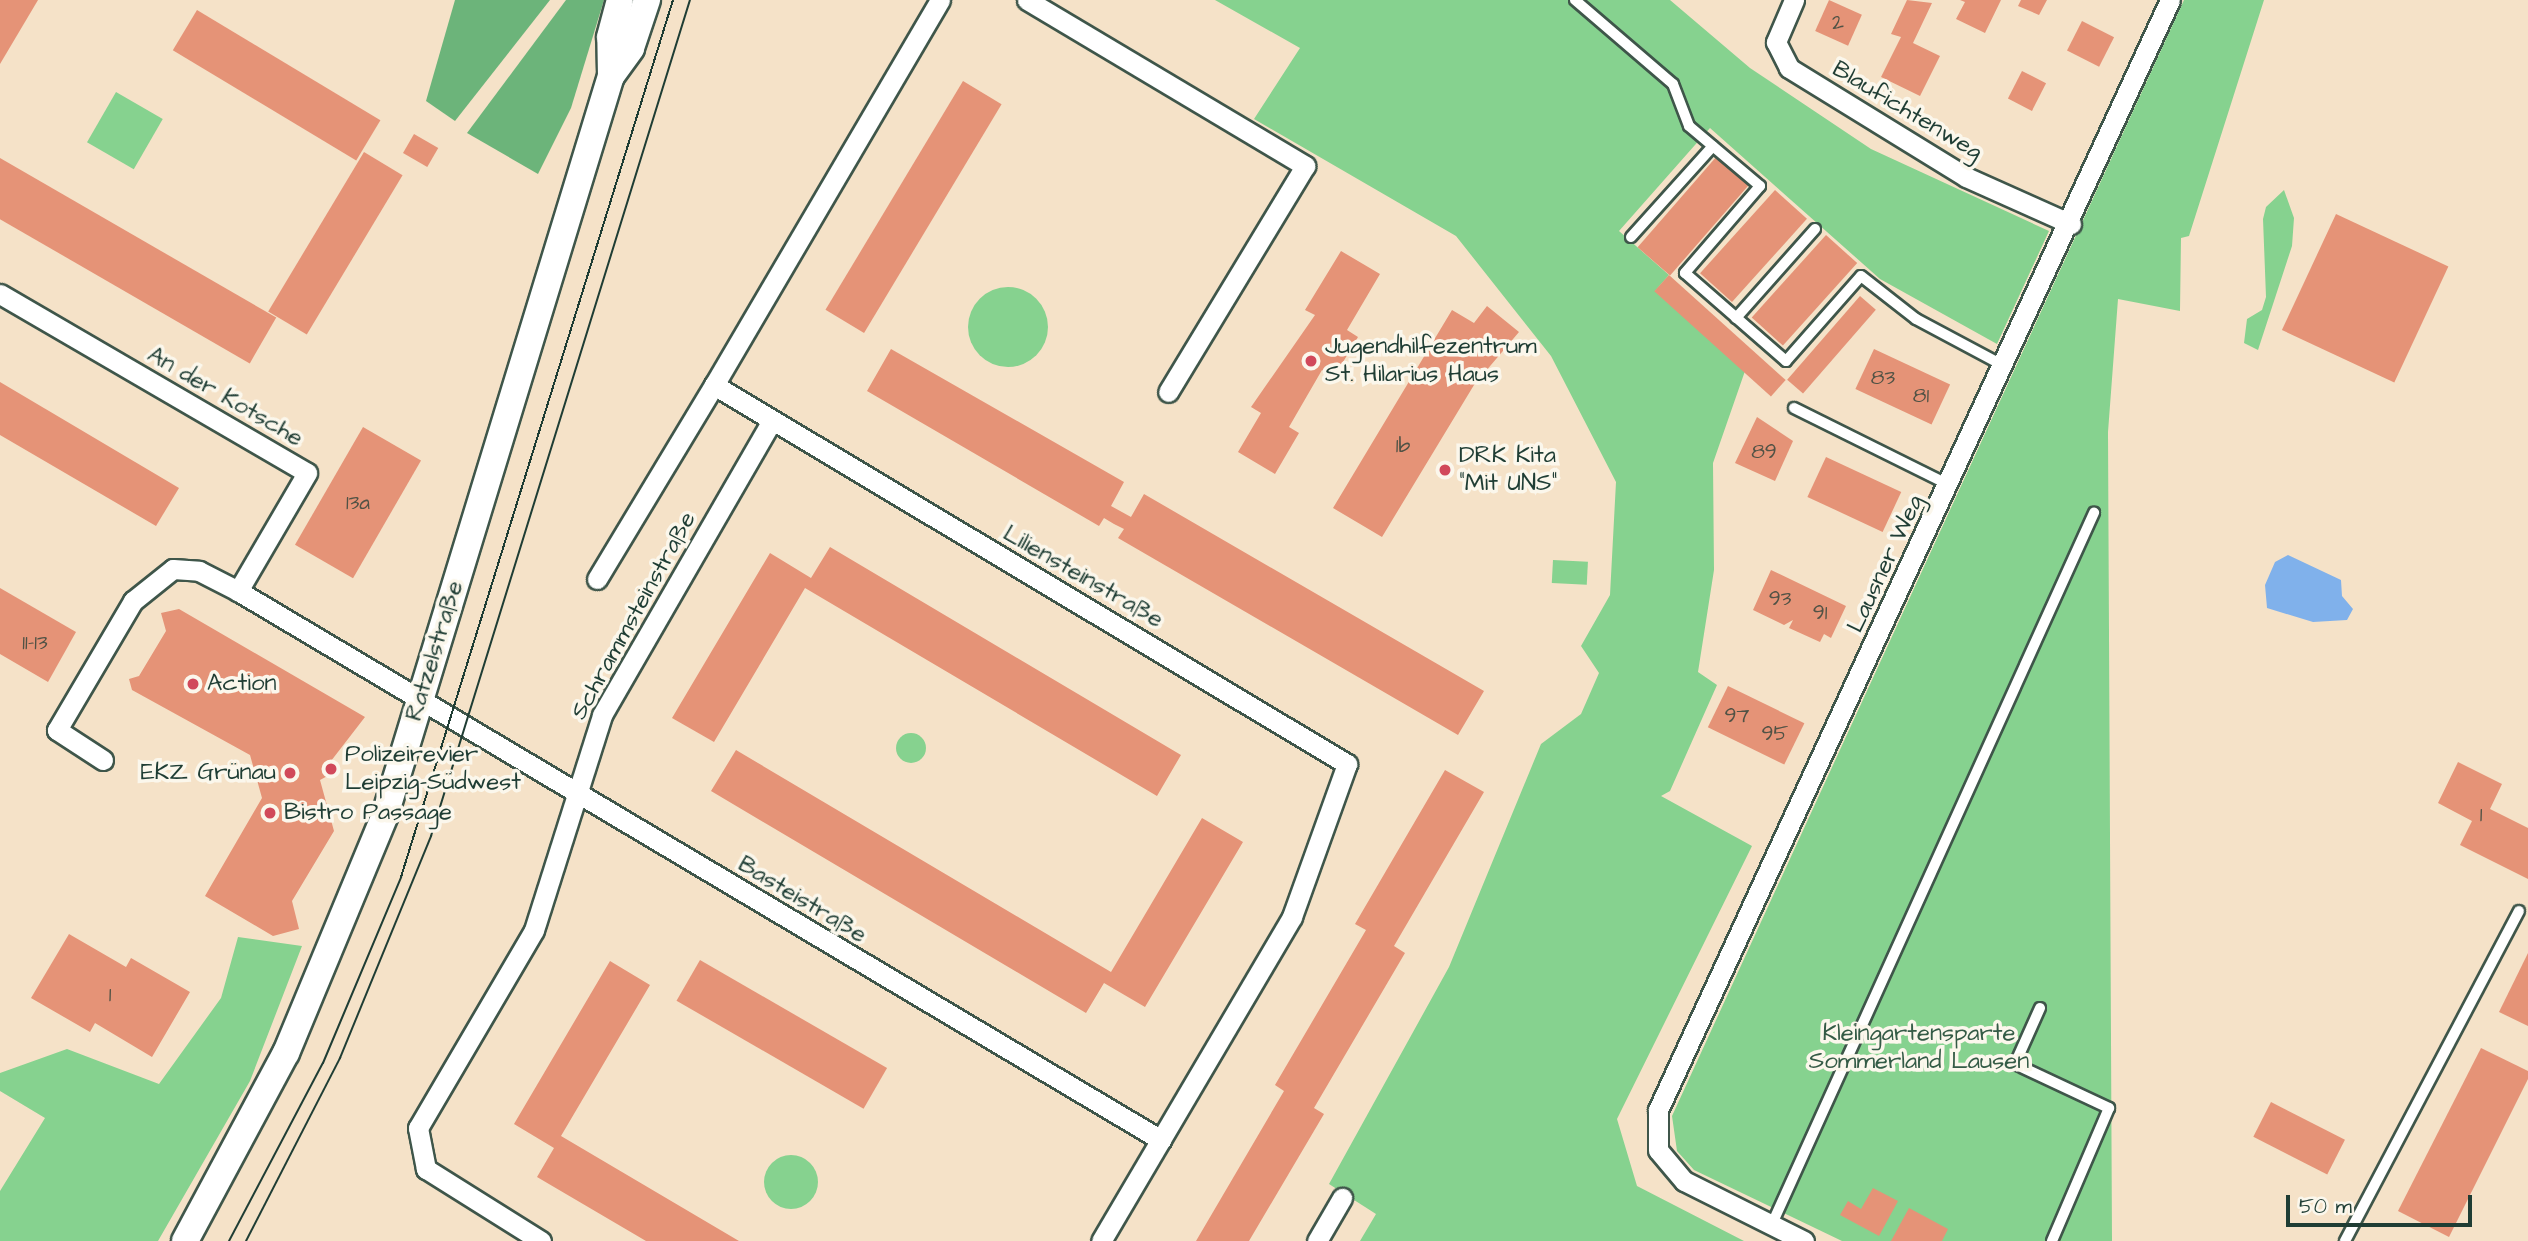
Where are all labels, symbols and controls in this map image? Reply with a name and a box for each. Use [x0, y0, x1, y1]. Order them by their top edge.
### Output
house number: 2 [1832, 10, 1844, 36]
street label: Blaufichtenweg [1827, 55, 1987, 167]
place label: Jugendhilfezentrum St. Hilarius Haus [1325, 333, 1537, 389]
street label: An der Kotsche [142, 341, 308, 453]
marker: Jugendhilfezentrum St. Hilarius Haus [1303, 353, 1319, 369]
house number: 83 [1871, 365, 1895, 391]
house number: 81 [1913, 383, 1929, 409]
house number: 1b [1396, 433, 1410, 459]
house number: 89 [1751, 439, 1777, 465]
place label: DRK Kita "Mit UNS" [1459, 442, 1557, 498]
marker: DRK Kita "Mit UNS" [1437, 462, 1453, 478]
house number: 13a [346, 490, 370, 516]
street label: Lausner Weg [1842, 490, 1930, 638]
street label: Schrammsteinstraße [565, 507, 703, 725]
street label: Liliensteinstraße [998, 519, 1168, 635]
street label: Ratzelstraße [400, 577, 470, 725]
house number: 93 [1769, 586, 1791, 612]
house number: 91 [1813, 600, 1827, 626]
house number: 11-13 [22, 630, 48, 656]
place label: Action [207, 670, 276, 698]
marker: Action [185, 676, 201, 692]
house number: 97 [1725, 703, 1749, 729]
house number: 95 [1762, 721, 1788, 747]
place label: Polizeirevier Leipzig-Südwest [345, 741, 521, 797]
place label: EKZ Grünau [140, 759, 276, 787]
marker: Polizeirevier Leipzig-Südwest [323, 761, 339, 777]
marker: EKZ Grünau [282, 765, 298, 781]
place label: Bistro Passage [284, 799, 452, 827]
house number: 1 [2480, 802, 2482, 828]
marker: Bistro Passage [262, 805, 278, 821]
street label: Basteistraße [732, 850, 872, 950]
house number: 1 [109, 982, 111, 1008]
park label: Kleingartensparte Sommerland Lausen [1809, 1020, 2029, 1076]
scale bar [2290, 1182, 2476, 1226]
text: 50 m [2299, 1192, 2352, 1221]

